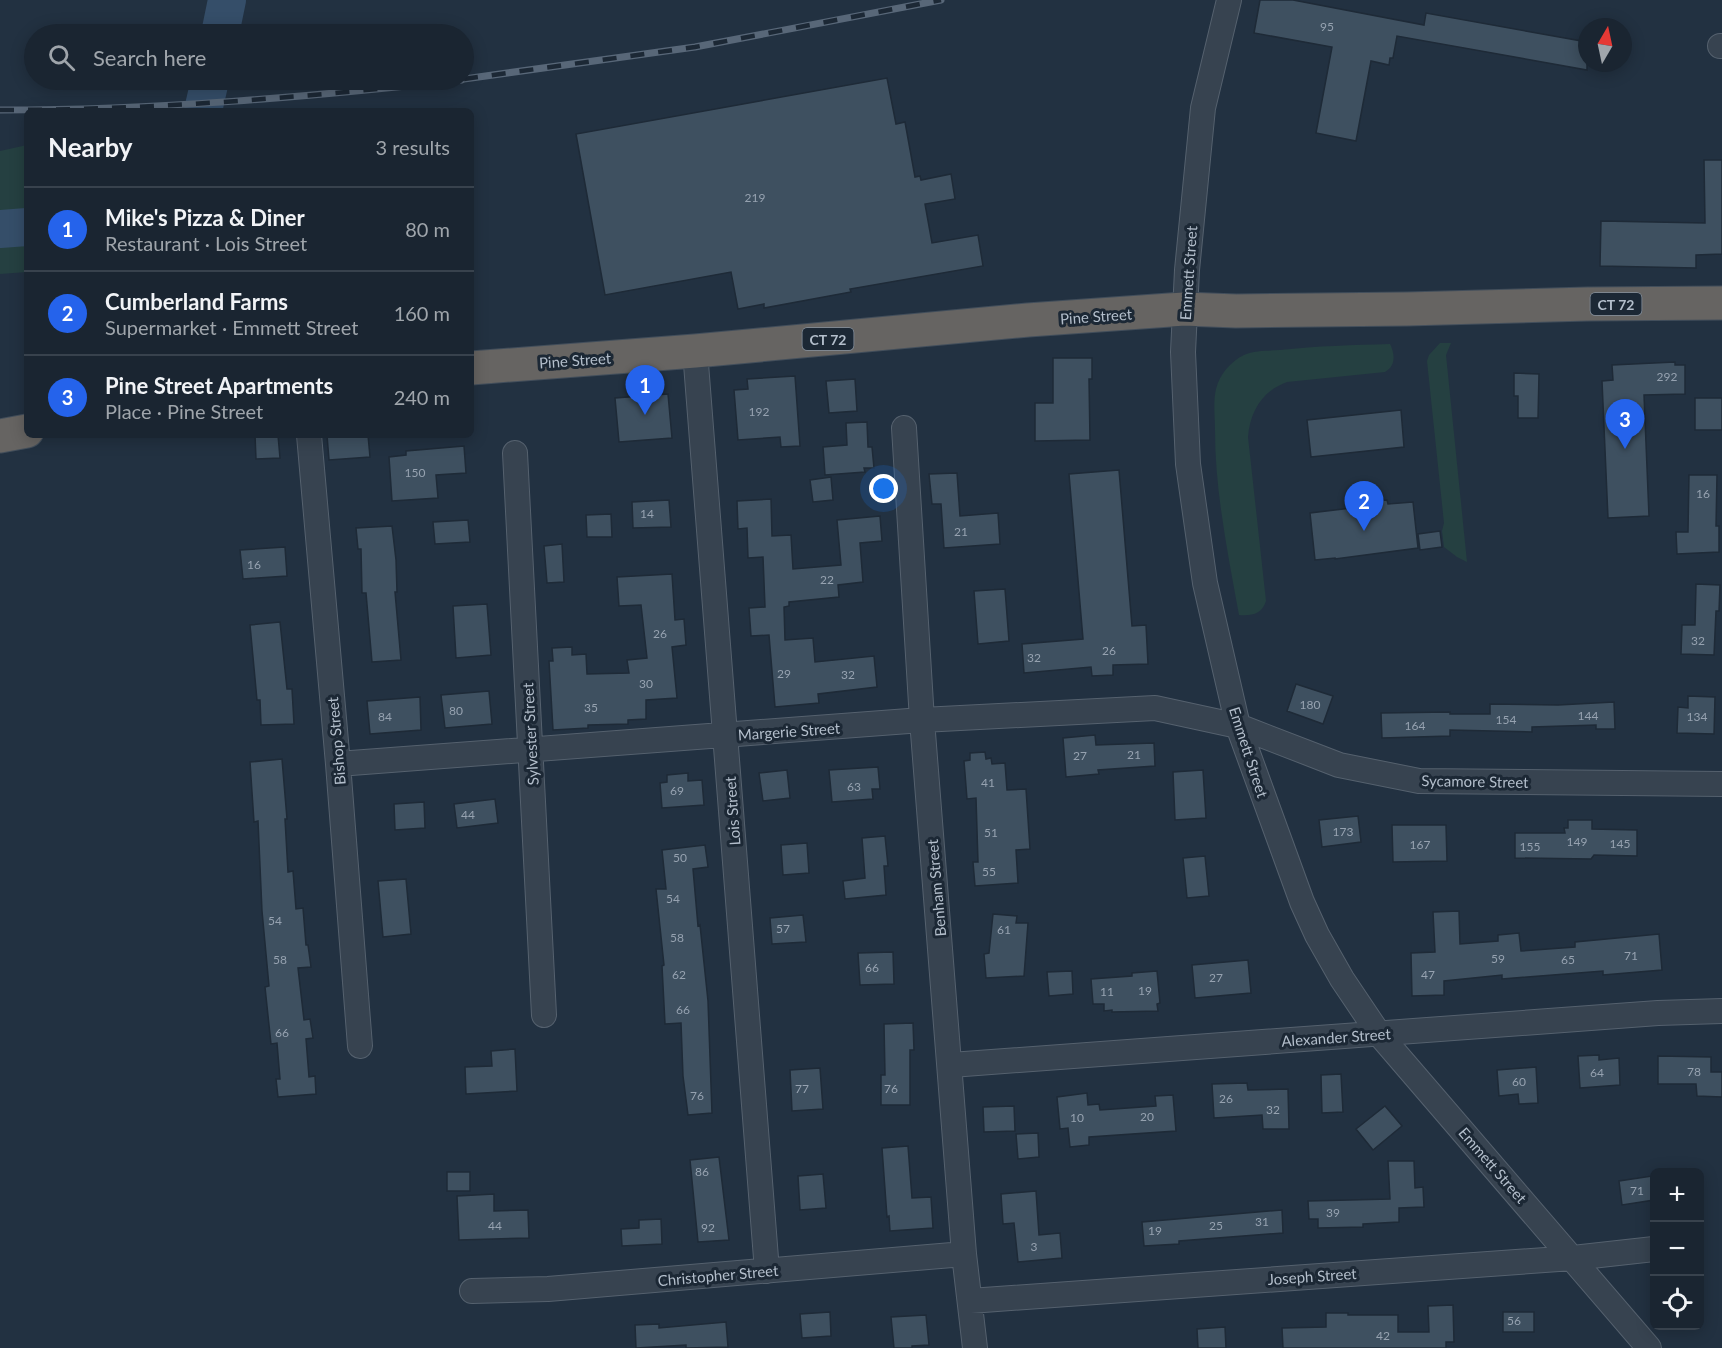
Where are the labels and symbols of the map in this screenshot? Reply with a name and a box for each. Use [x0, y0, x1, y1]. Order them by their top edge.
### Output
north arrow [1578, 18, 1632, 72]
house number: 95 [1320, 19, 1334, 34]
house number: 219 [745, 190, 765, 205]
street label: Emmett Street [1176, 225, 1200, 321]
road number: CT 72 [1590, 293, 1642, 315]
street label: Pine Street [1059, 304, 1133, 327]
road number: CT 72 [802, 328, 854, 350]
street label: Pine Street [538, 348, 612, 371]
pin: 1 [626, 366, 664, 415]
house number: 292 [1657, 369, 1677, 384]
pin: 3 [1606, 400, 1644, 449]
house number: 192 [749, 404, 769, 419]
house number: 150 [405, 465, 425, 480]
your location [869, 474, 898, 503]
pin: 2 [1344, 482, 1384, 531]
house number: 16 [1696, 486, 1710, 501]
house number: 14 [640, 506, 654, 521]
house number: 21 [954, 524, 968, 539]
house number: 16 [247, 557, 261, 572]
house number: 22 [820, 572, 834, 587]
house number: 26 [653, 626, 667, 641]
house number: 32 [1691, 633, 1705, 648]
house number: 26 [1102, 643, 1116, 658]
house number: 32 [1027, 650, 1041, 665]
house number: 29 [777, 666, 791, 681]
house number: 32 [841, 667, 855, 682]
house number: 30 [639, 676, 653, 691]
street label: Sylvester Street [518, 682, 542, 786]
street label: Bishop Street [323, 696, 349, 786]
house number: 180 [1300, 697, 1320, 712]
house number: 35 [584, 700, 598, 715]
house number: 80 [449, 703, 463, 718]
street label: Emmett Street [1226, 704, 1272, 800]
house number: 144 [1578, 708, 1598, 723]
house number: 84 [378, 709, 392, 724]
house number: 134 [1687, 709, 1707, 724]
house number: 154 [1496, 712, 1516, 727]
street label: Margerie Street [737, 718, 841, 744]
house number: 164 [1405, 718, 1425, 733]
house number: 21 [1127, 747, 1141, 762]
house number: 27 [1073, 748, 1087, 763]
street label: Sycamore Street [1421, 771, 1529, 791]
street label: Lois Street [721, 775, 743, 846]
house number: 41 [981, 775, 995, 790]
house number: 63 [847, 779, 861, 794]
house number: 69 [670, 783, 684, 798]
house number: 44 [461, 807, 475, 822]
house number: 173 [1333, 824, 1353, 839]
house number: 51 [984, 825, 998, 840]
house number: 149 [1567, 834, 1587, 849]
house number: 145 [1610, 836, 1630, 851]
house number: 167 [1410, 837, 1430, 852]
street label: Benham Street [923, 838, 949, 937]
house number: 155 [1520, 839, 1540, 854]
house number: 50 [673, 850, 687, 865]
house number: 55 [982, 864, 996, 879]
house number: 54 [666, 891, 680, 906]
house number: 54 [268, 913, 282, 928]
house number: 57 [776, 921, 790, 936]
house number: 61 [997, 922, 1011, 937]
house number: 58 [670, 930, 684, 945]
house number: 71 [1624, 948, 1638, 963]
house number: 59 [1491, 951, 1505, 966]
house number: 58 [273, 952, 287, 967]
house number: 65 [1561, 952, 1575, 967]
house number: 66 [865, 960, 879, 975]
house number: 62 [672, 967, 686, 982]
house number: 47 [1421, 967, 1435, 982]
house number: 27 [1209, 970, 1223, 985]
house number: 19 [1138, 983, 1152, 998]
house number: 11 [1100, 984, 1114, 999]
house number: 66 [676, 1002, 690, 1017]
street label: Alexander Street [1281, 1024, 1392, 1050]
house number: 66 [275, 1025, 289, 1040]
house number: 78 [1687, 1064, 1701, 1079]
house number: 64 [1590, 1065, 1604, 1080]
house number: 60 [1512, 1074, 1526, 1089]
house number: 77 [795, 1081, 809, 1096]
house number: 76 [884, 1081, 898, 1096]
house number: 76 [690, 1088, 704, 1103]
house number: 26 [1219, 1091, 1233, 1106]
house number: 32 [1266, 1102, 1280, 1117]
house number: 20 [1140, 1109, 1154, 1124]
house number: 10 [1070, 1110, 1084, 1125]
street label: Emmett Street [1455, 1123, 1531, 1207]
house number: 86 [695, 1164, 709, 1179]
house number: 71 [1630, 1183, 1644, 1198]
house number: 39 [1326, 1205, 1340, 1220]
house number: 31 [1255, 1214, 1269, 1229]
house number: 44 [488, 1218, 502, 1233]
house number: 25 [1209, 1218, 1223, 1233]
house number: 92 [701, 1220, 715, 1235]
house number: 19 [1148, 1223, 1162, 1238]
house number: 3 [1031, 1239, 1038, 1254]
street label: Christopher Street [657, 1261, 780, 1289]
street label: Joseph Street [1267, 1264, 1358, 1288]
house number: 56 [1507, 1313, 1521, 1328]
house number: 42 [1376, 1328, 1390, 1343]

